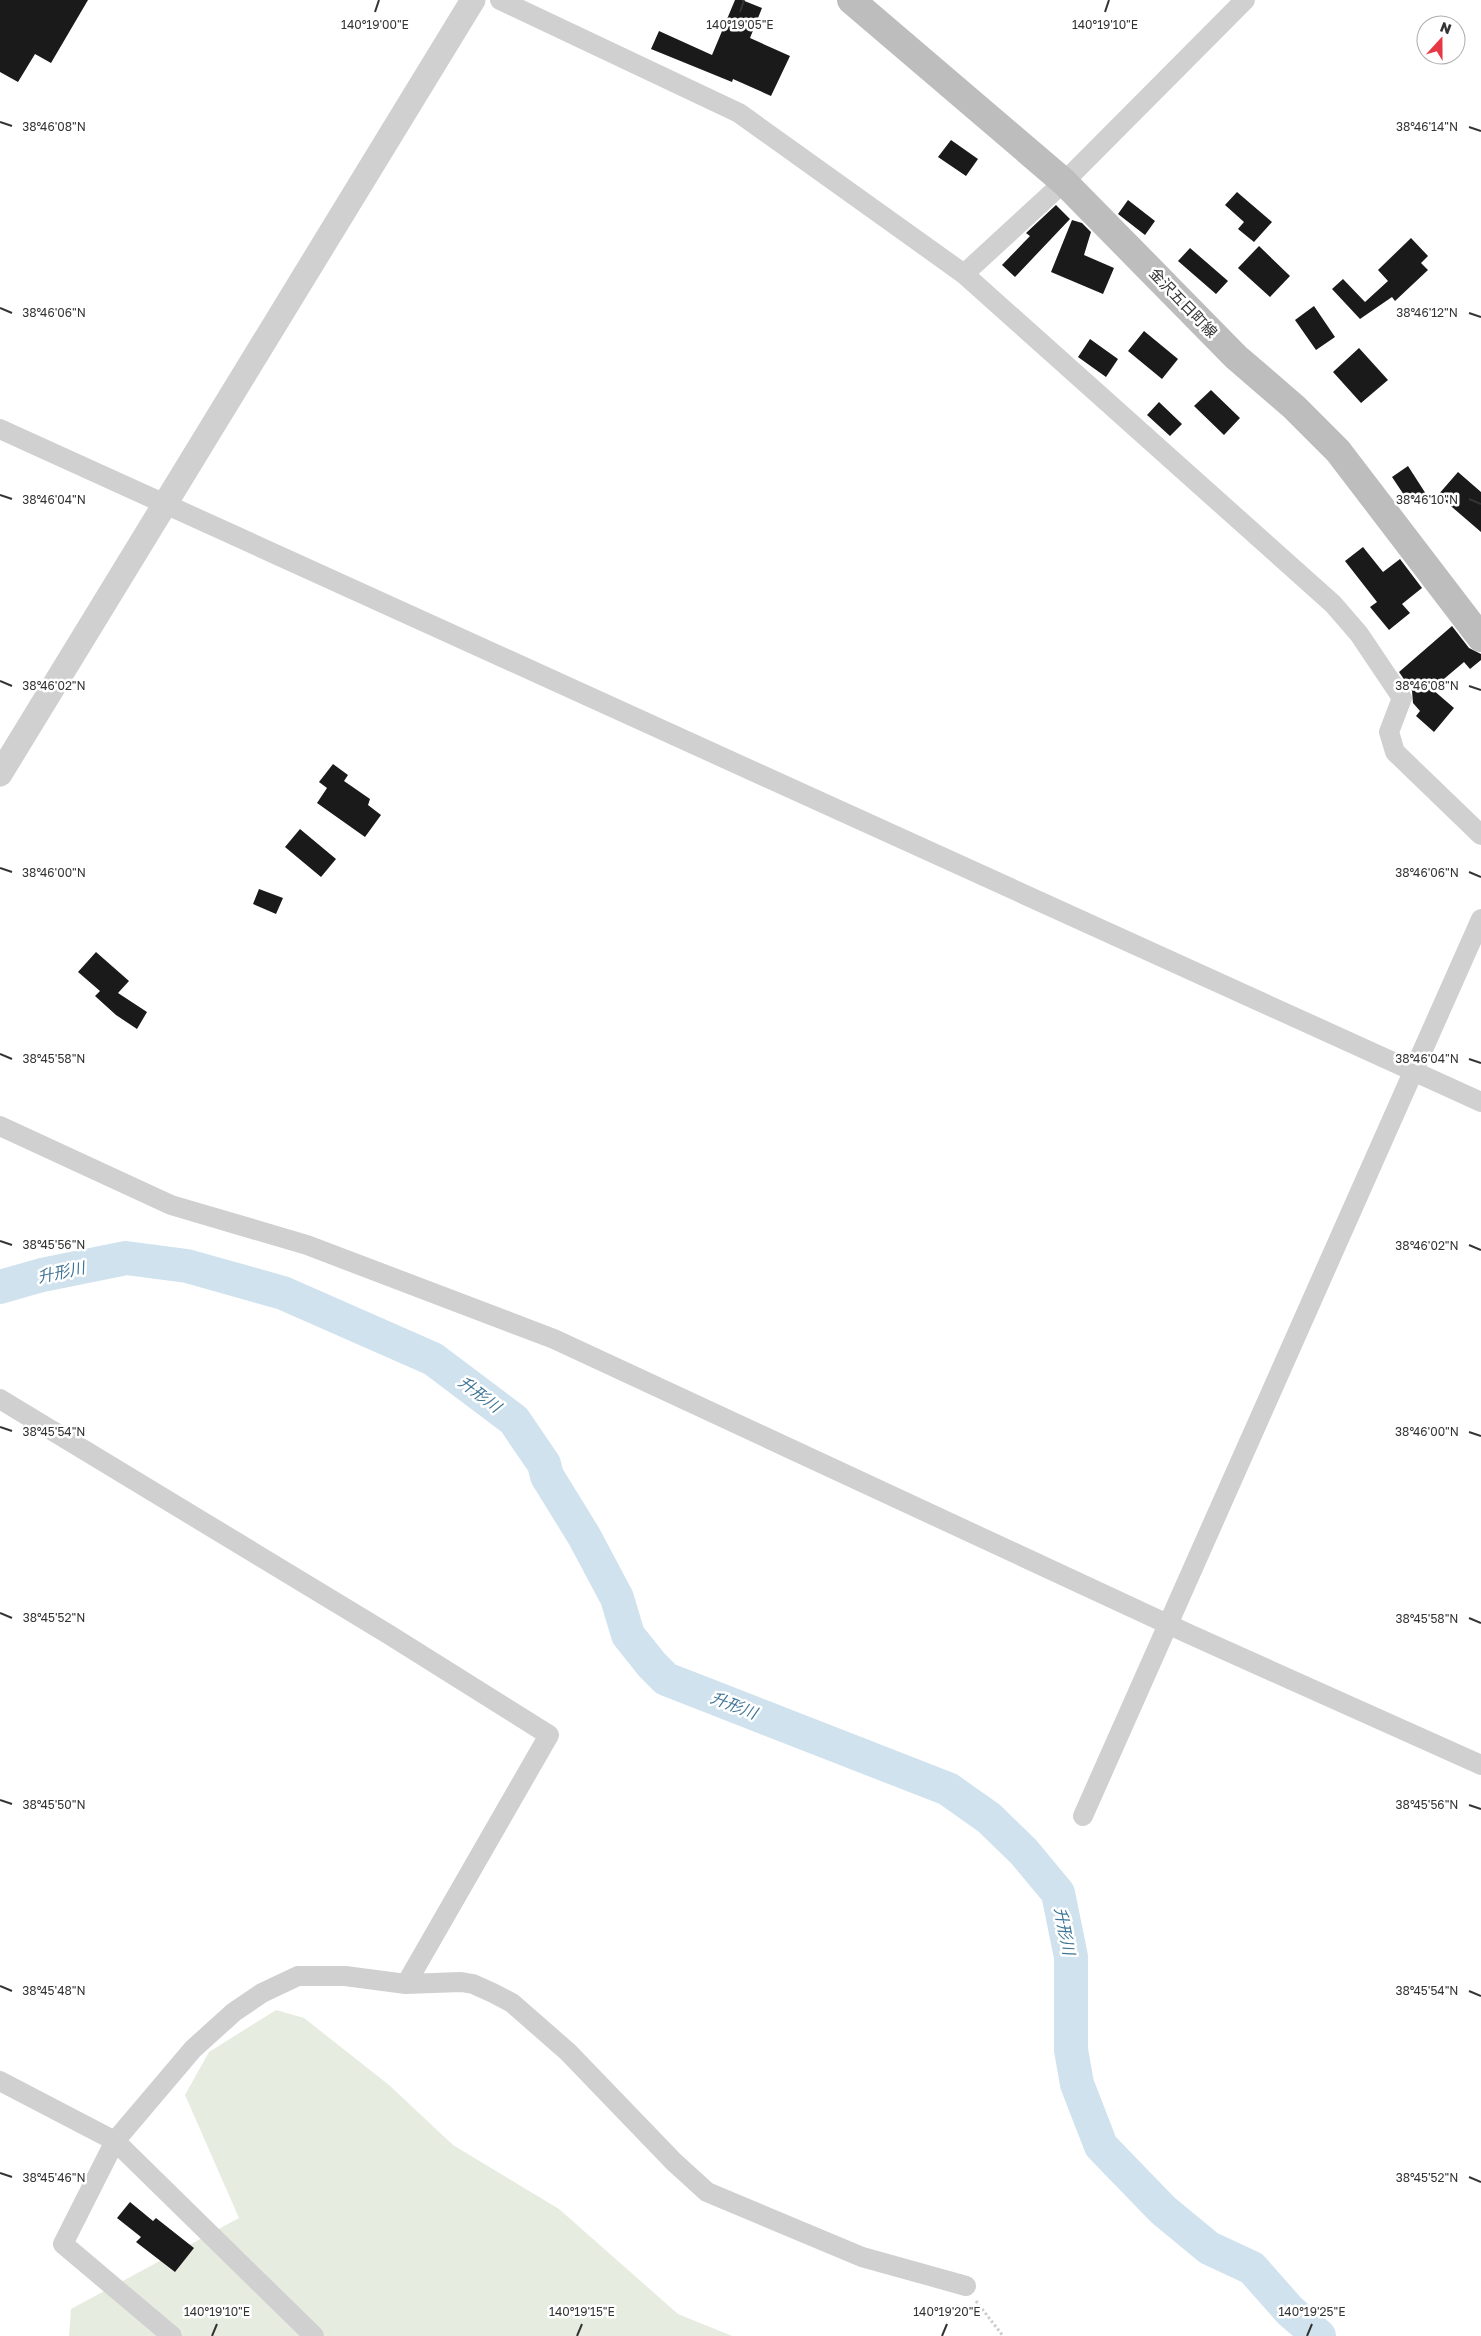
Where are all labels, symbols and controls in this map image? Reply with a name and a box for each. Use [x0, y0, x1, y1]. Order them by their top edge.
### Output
north arrow [1416, 15, 1466, 65]
text: 140°19'00"E [341, 17, 409, 32]
text: 140°19'05"E [706, 17, 774, 32]
text: 140°19'10"E [1072, 17, 1138, 32]
text: N [1438, 18, 1454, 37]
text: 38°46'08"N [22, 119, 86, 134]
text: 38°46'14"N [1396, 119, 1458, 134]
street label: 金沢五日町線 [1146, 264, 1221, 341]
text: 38°46'06"N [22, 305, 86, 320]
text: 38°46'12"N [1396, 305, 1458, 320]
text: 38°46'04"N [22, 492, 86, 507]
text: 38°46'10"N [1396, 492, 1458, 507]
text: 38°46'02"N [22, 678, 86, 693]
text: 38°46'08"N [1395, 678, 1459, 693]
text: 38°46'00"N [22, 865, 86, 880]
text: 38°46'06"N [1395, 865, 1459, 880]
text: 38°45'58"N [23, 1051, 85, 1066]
text: 38°46'04"N [1395, 1051, 1459, 1066]
text: 38°45'56"N [23, 1237, 85, 1252]
text: 38°46'02"N [1395, 1238, 1459, 1253]
water label: 升形川 [35, 1257, 89, 1287]
water label: 升形川 [455, 1372, 507, 1418]
text: 38°45'54"N [23, 1424, 85, 1439]
text: 38°46'00"N [1395, 1424, 1459, 1439]
text: 38°45'52"N [23, 1610, 85, 1625]
text: 38°45'58"N [1396, 1611, 1458, 1626]
water label: 升形川 [708, 1687, 762, 1724]
text: 38°45'50"N [22, 1797, 86, 1812]
text: 38°45'56"N [1396, 1797, 1458, 1812]
water label: 升形川 [1051, 1906, 1080, 1958]
text: 38°45'48"N [22, 1983, 86, 1998]
text: 38°45'54"N [1396, 1983, 1458, 1998]
text: 38°45'46"N [22, 2170, 86, 2185]
text: 38°45'52"N [1396, 2170, 1458, 2185]
text: 140°19'10"E [184, 2304, 250, 2319]
text: 140°19'15"E [549, 2304, 615, 2319]
text: 140°19'20"E [913, 2304, 981, 2319]
text: 140°19'25"E [1279, 2304, 1345, 2319]

